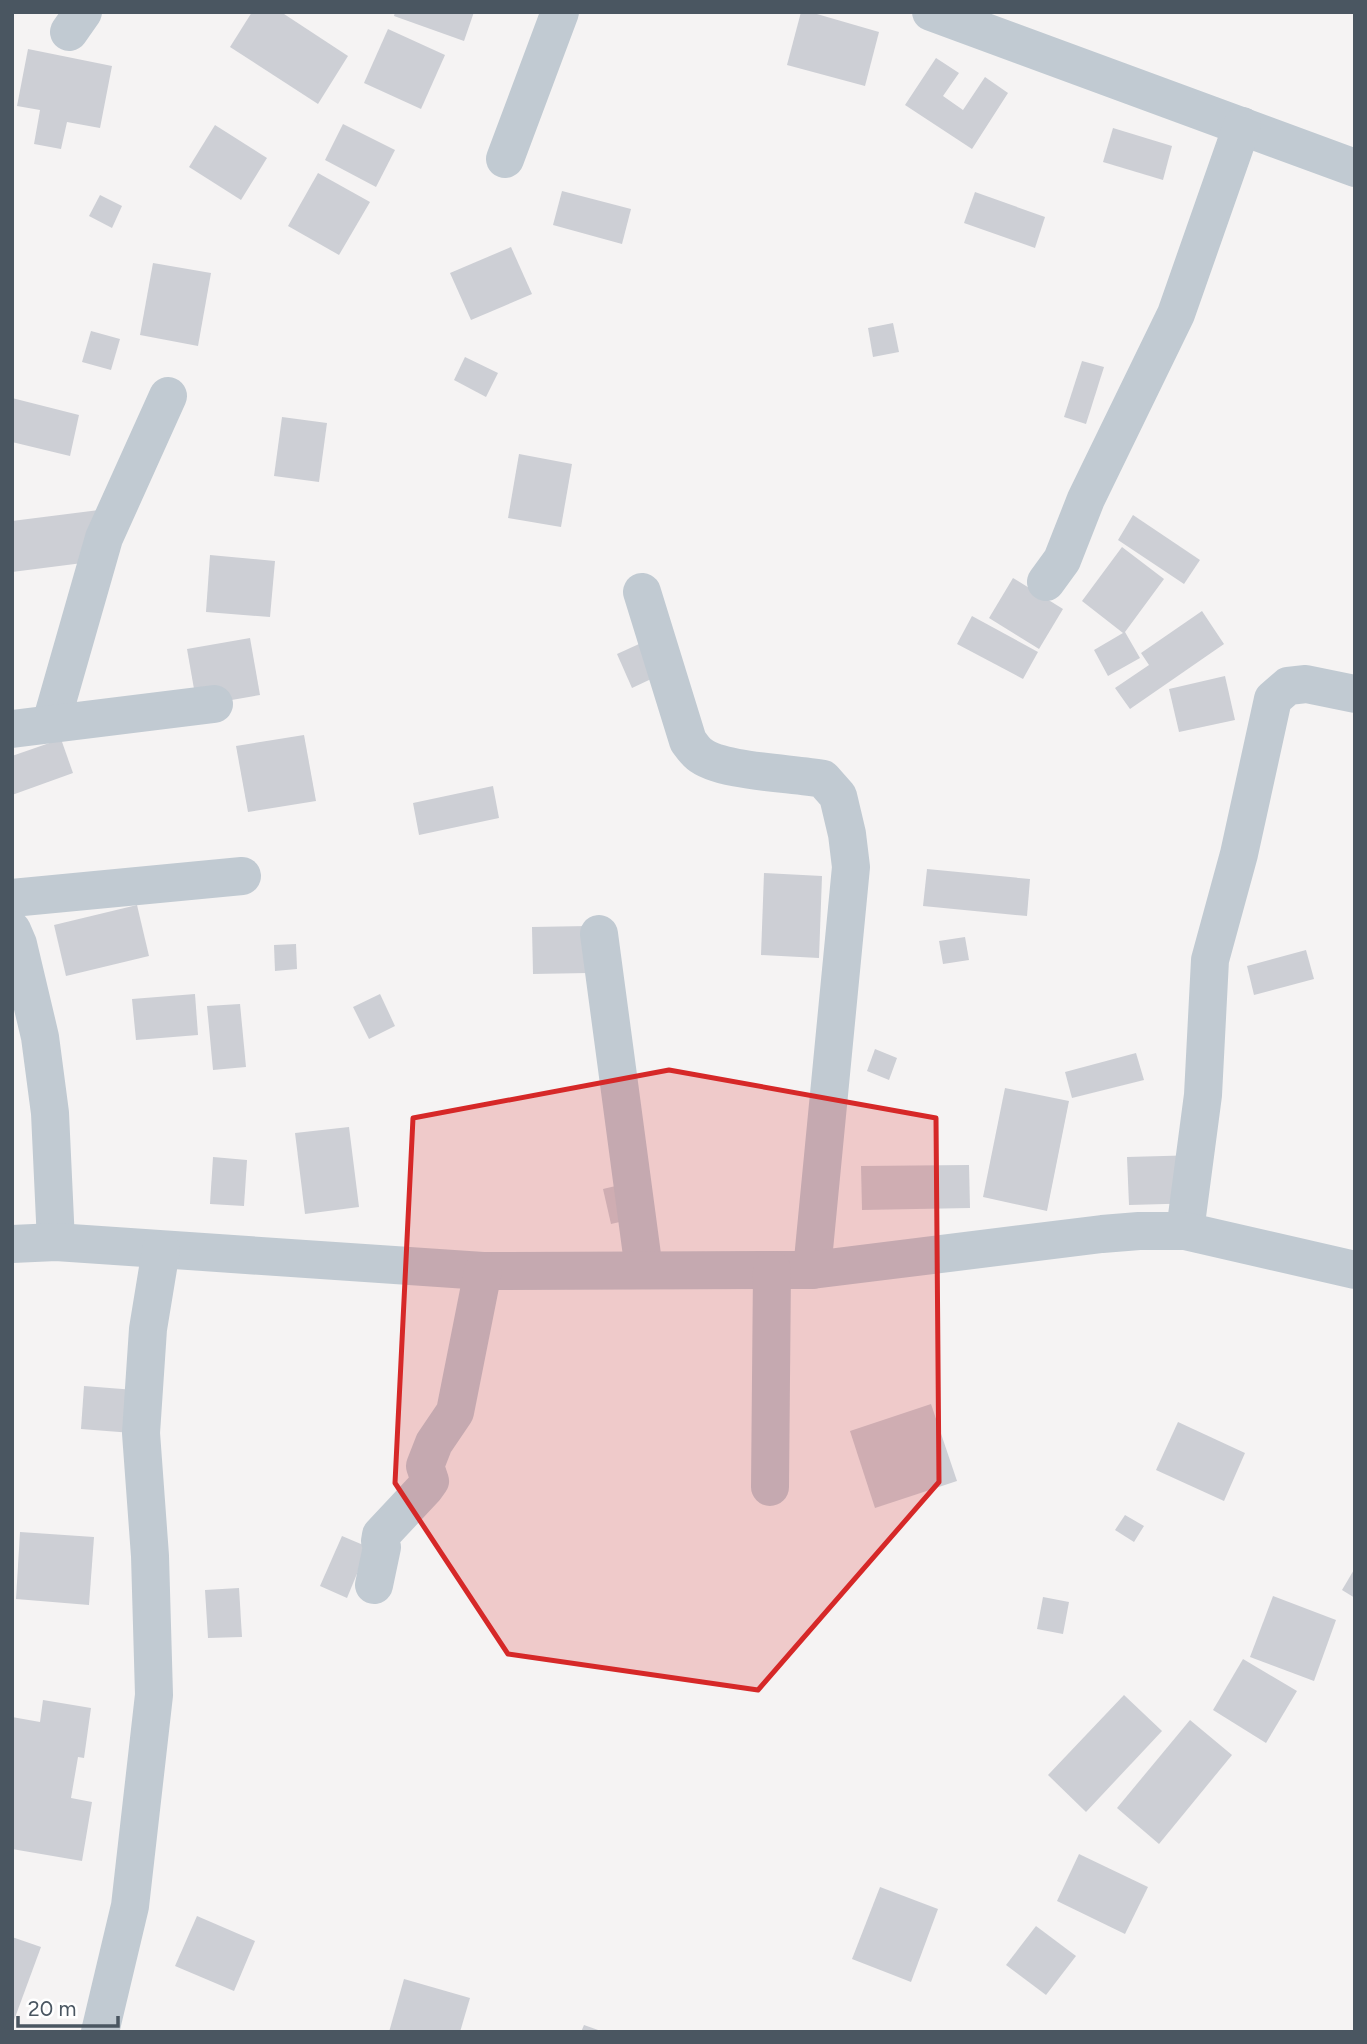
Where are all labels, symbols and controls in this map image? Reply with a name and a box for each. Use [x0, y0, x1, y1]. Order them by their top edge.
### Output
scale bar [18, 1984, 117, 2028]
text: 20 m [28, 1996, 76, 2021]

